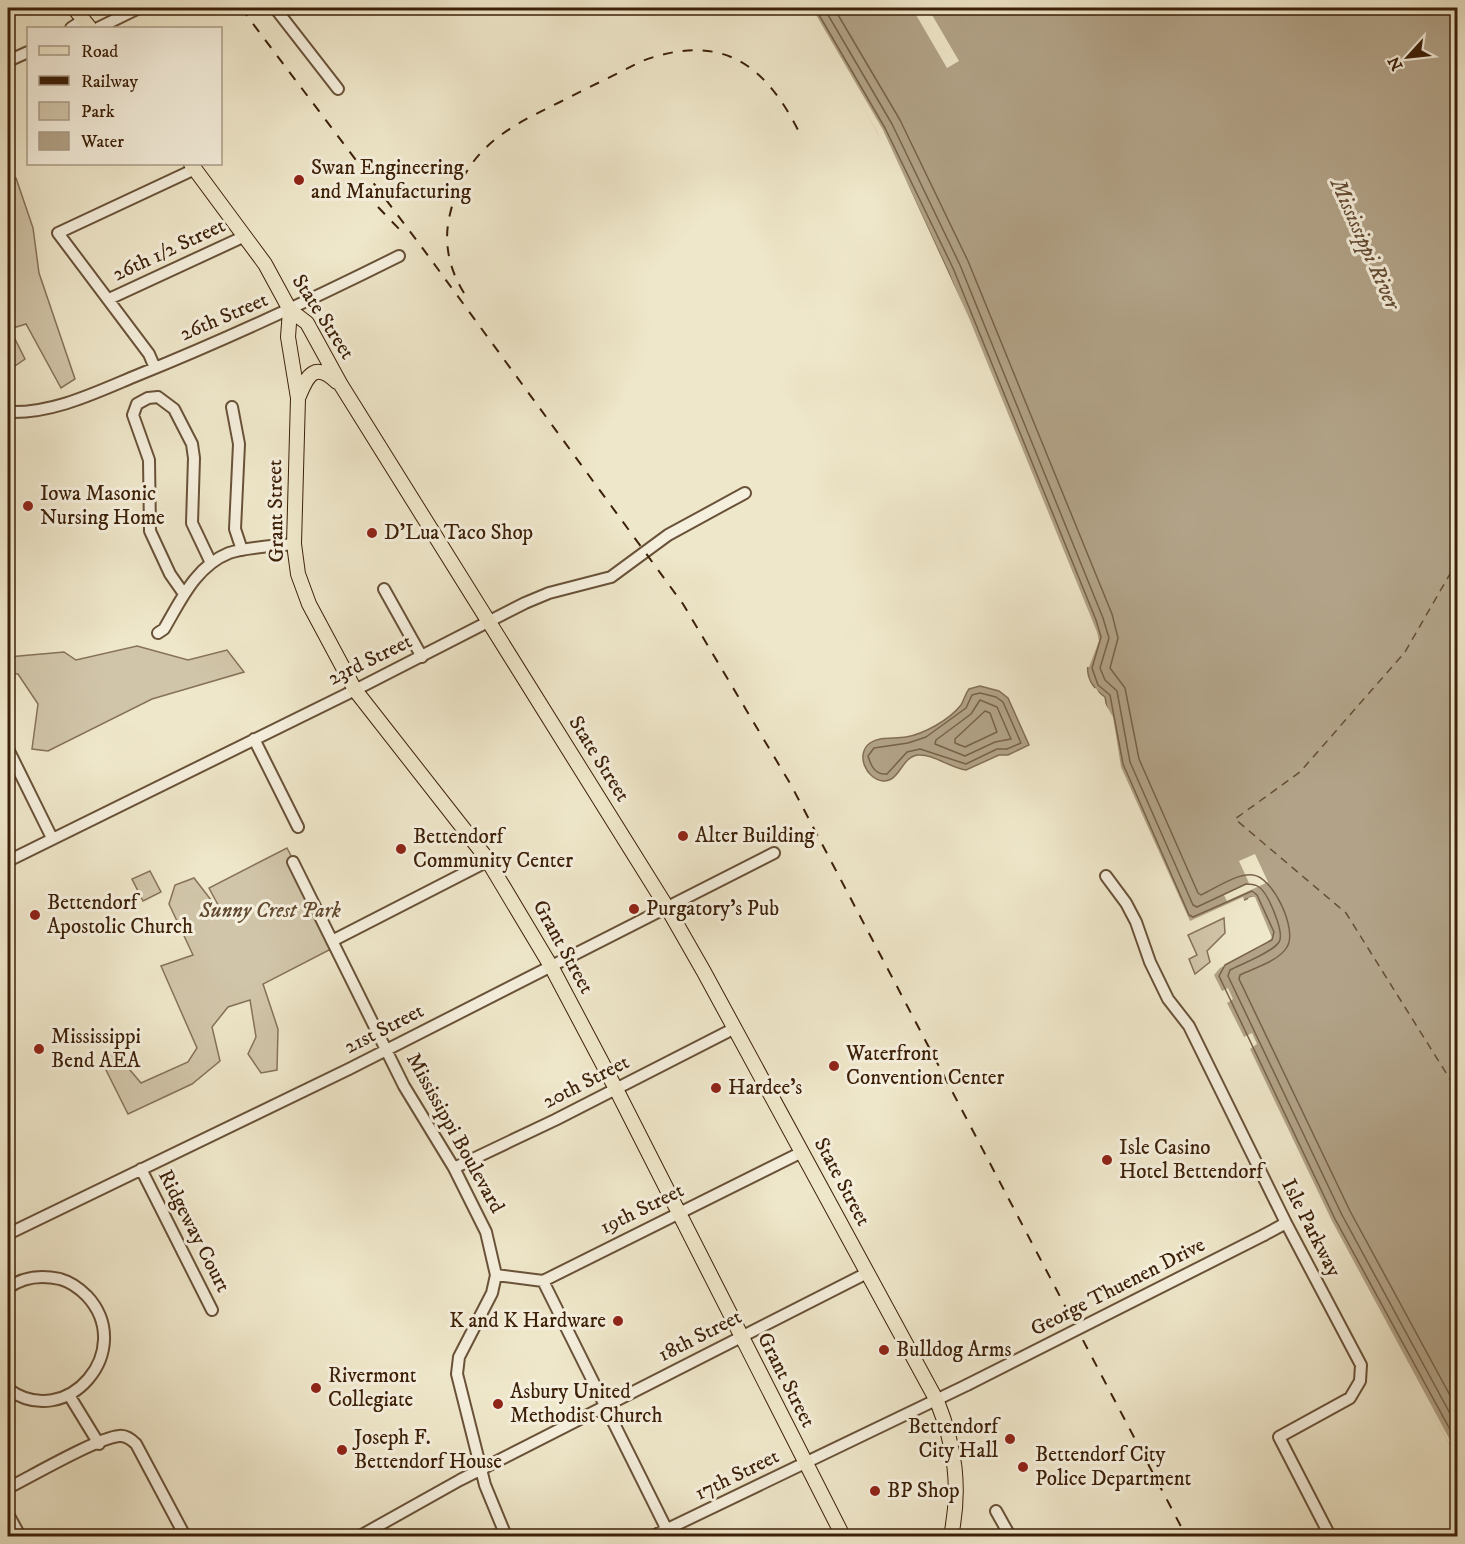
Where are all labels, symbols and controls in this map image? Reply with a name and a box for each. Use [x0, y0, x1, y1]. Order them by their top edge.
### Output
legend [27, 27, 222, 165]
north arrow [1378, 27, 1438, 87]
text: Road [81, 41, 118, 63]
text: N [1384, 53, 1407, 74]
text: Railway [81, 71, 139, 93]
text: Park [81, 101, 115, 123]
text: Water [80, 131, 124, 153]
place label: Swan Engineering and Manufacturing [311, 155, 472, 205]
marker: Swan Engineering and Manufacturing [292, 173, 306, 187]
water label: Mississippi River [1323, 173, 1407, 316]
street label: 26th 1/2 Street [108, 212, 230, 287]
street label: State Street [286, 270, 360, 365]
street label: 26th Street [176, 287, 272, 347]
street label: Grant Street [262, 459, 290, 563]
place label: Iowa Masonic Nursing Home [40, 481, 165, 531]
marker: Iowa Masonic Nursing Home [21, 499, 35, 513]
place label: D'Lua Taco Shop [384, 520, 533, 546]
marker: D'Lua Taco Shop [365, 526, 379, 540]
street label: 23rd Street [324, 628, 417, 692]
street label: State Street [562, 711, 636, 807]
place label: Alter Building [695, 823, 815, 849]
place label: Bettendorf Community Center [413, 824, 573, 874]
marker: Alter Building [676, 829, 690, 843]
marker: Bettendorf Community Center [394, 842, 408, 856]
place label: Bettendorf Apostolic Church [47, 890, 193, 940]
street label: Grant Street [527, 896, 600, 999]
place label: Purgatory's Pub [646, 896, 779, 922]
park label: Sunny Crest Park [198, 898, 341, 924]
marker: Purgatory's Pub [627, 902, 641, 916]
marker: Bettendorf Apostolic Church [28, 908, 42, 922]
street label: 21st Street [340, 998, 428, 1060]
place label: Mississippi Bend AEA [51, 1024, 141, 1074]
place label: Waterfront Convention Center [845, 1041, 1005, 1091]
marker: Mississippi Bend AEA [32, 1042, 46, 1056]
street label: Mississippi Boulevard [400, 1048, 510, 1218]
street label: 20th Street [538, 1049, 634, 1115]
marker: Waterfront Convention Center [827, 1059, 841, 1073]
place label: Hardee's [728, 1075, 802, 1101]
marker: Hardee's [709, 1081, 723, 1095]
street label: State Street [808, 1133, 876, 1231]
place label: Isle Casino Hotel Bettendorf [1119, 1135, 1266, 1185]
marker: Isle Casino Hotel Bettendorf [1100, 1153, 1114, 1167]
street label: Ridgeway Court [152, 1165, 236, 1297]
street label: Isle Parkway [1275, 1175, 1347, 1282]
street label: 19th Street [596, 1177, 688, 1240]
street label: George Thuenen Drive [1026, 1232, 1210, 1342]
street label: 18th Street [654, 1304, 746, 1368]
place label: K and K Hardware [449, 1308, 606, 1334]
marker: K and K Hardware [611, 1314, 625, 1328]
street label: Grant Street [751, 1328, 821, 1432]
place label: Bulldog Arms [896, 1337, 1011, 1363]
marker: Bulldog Arms [877, 1343, 891, 1357]
place label: Rivermont Collegiate [328, 1363, 417, 1413]
place label: Asbury United Methodist Church [510, 1379, 662, 1429]
marker: Rivermont Collegiate [309, 1381, 323, 1395]
marker: Asbury United Methodist Church [491, 1397, 505, 1411]
place label: Bettendorf City Hall [908, 1414, 1001, 1464]
place label: Joseph F. Bettendorf House [352, 1425, 502, 1475]
marker: Bettendorf City Hall [1003, 1432, 1017, 1446]
place label: Bettendorf City Police Department [1035, 1442, 1192, 1492]
marker: Joseph F. Bettendorf House [335, 1443, 349, 1457]
street label: 17th Street [691, 1443, 784, 1507]
marker: Bettendorf City Police Department [1016, 1460, 1030, 1474]
place label: BP Shop [887, 1478, 960, 1504]
marker: BP Shop [868, 1484, 882, 1498]

